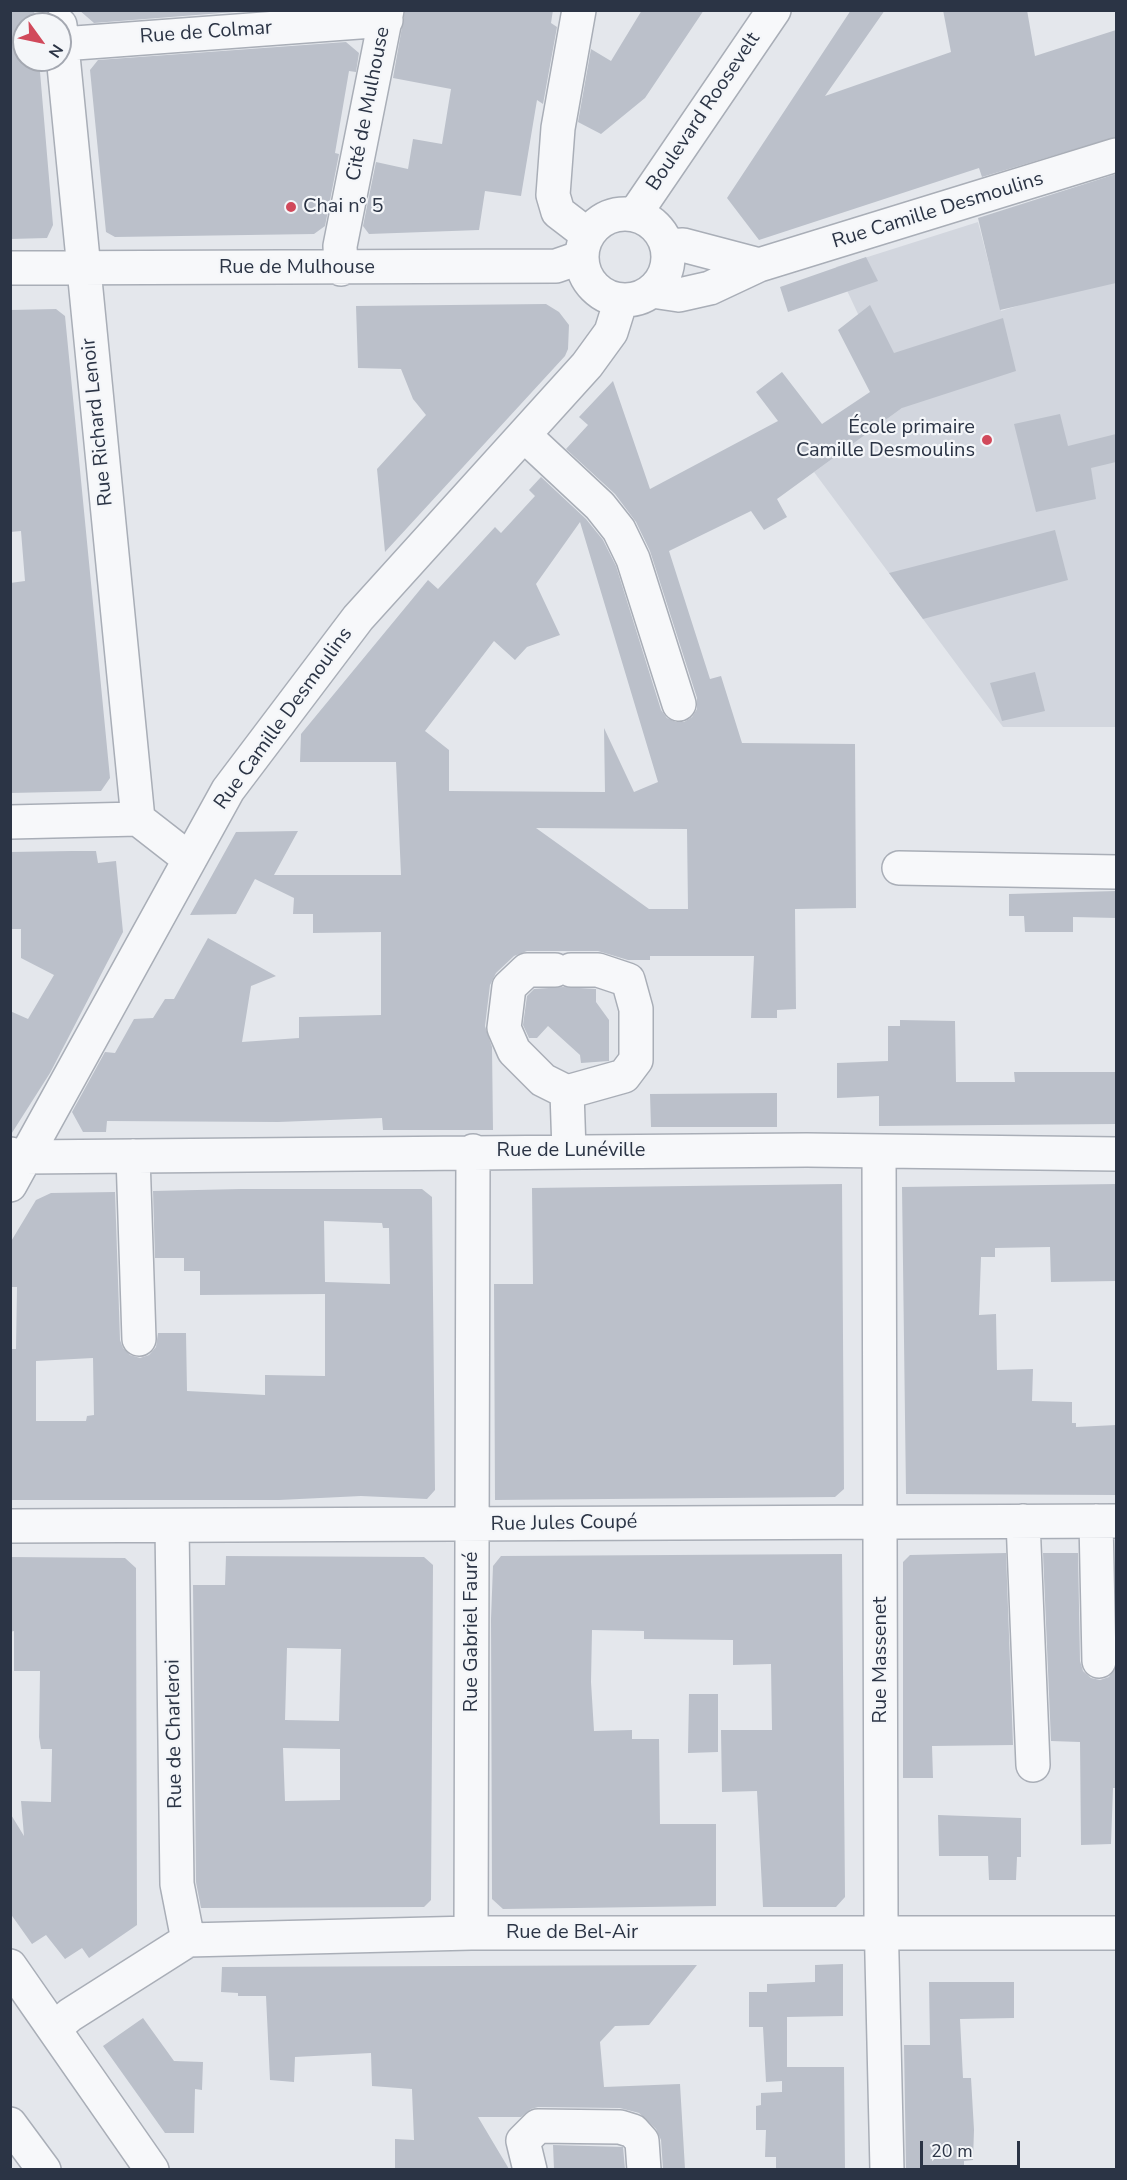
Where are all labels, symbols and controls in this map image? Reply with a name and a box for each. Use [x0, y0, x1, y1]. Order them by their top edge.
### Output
north arrow [12, 12, 72, 72]
street label: Rue de Colmar [139, 16, 273, 50]
street label: Cité de Mulhouse [342, 25, 396, 183]
street label: Boulevard Roosevelt [642, 28, 766, 196]
text: N [43, 40, 68, 62]
street label: Rue Camille Desmoulins [830, 167, 1046, 255]
place label: Chai n° 5 [303, 195, 384, 219]
marker: Chai n° 5 [284, 200, 298, 214]
street label: Rue de Mulhouse [219, 256, 375, 280]
street label: Rue Richard Lenoir [77, 337, 119, 507]
place label: École primaire Camille Desmoulins [796, 416, 975, 463]
marker: École primaire Camille Desmoulins [980, 433, 994, 447]
street label: Rue Camille Desmoulins [210, 623, 358, 815]
street label: Rue de Lunéville [497, 1139, 645, 1163]
street label: Rue Jules Coupé [490, 1511, 638, 1537]
street label: Rue Gabriel Fauré [460, 1552, 484, 1712]
street label: Rue Massenet [869, 1597, 893, 1723]
street label: Rue de Charleroi [162, 1659, 188, 1809]
street label: Rue de Bel-Air [506, 1921, 638, 1945]
scale bar [923, 2129, 1024, 2167]
text: 20 m [931, 2139, 973, 2163]

